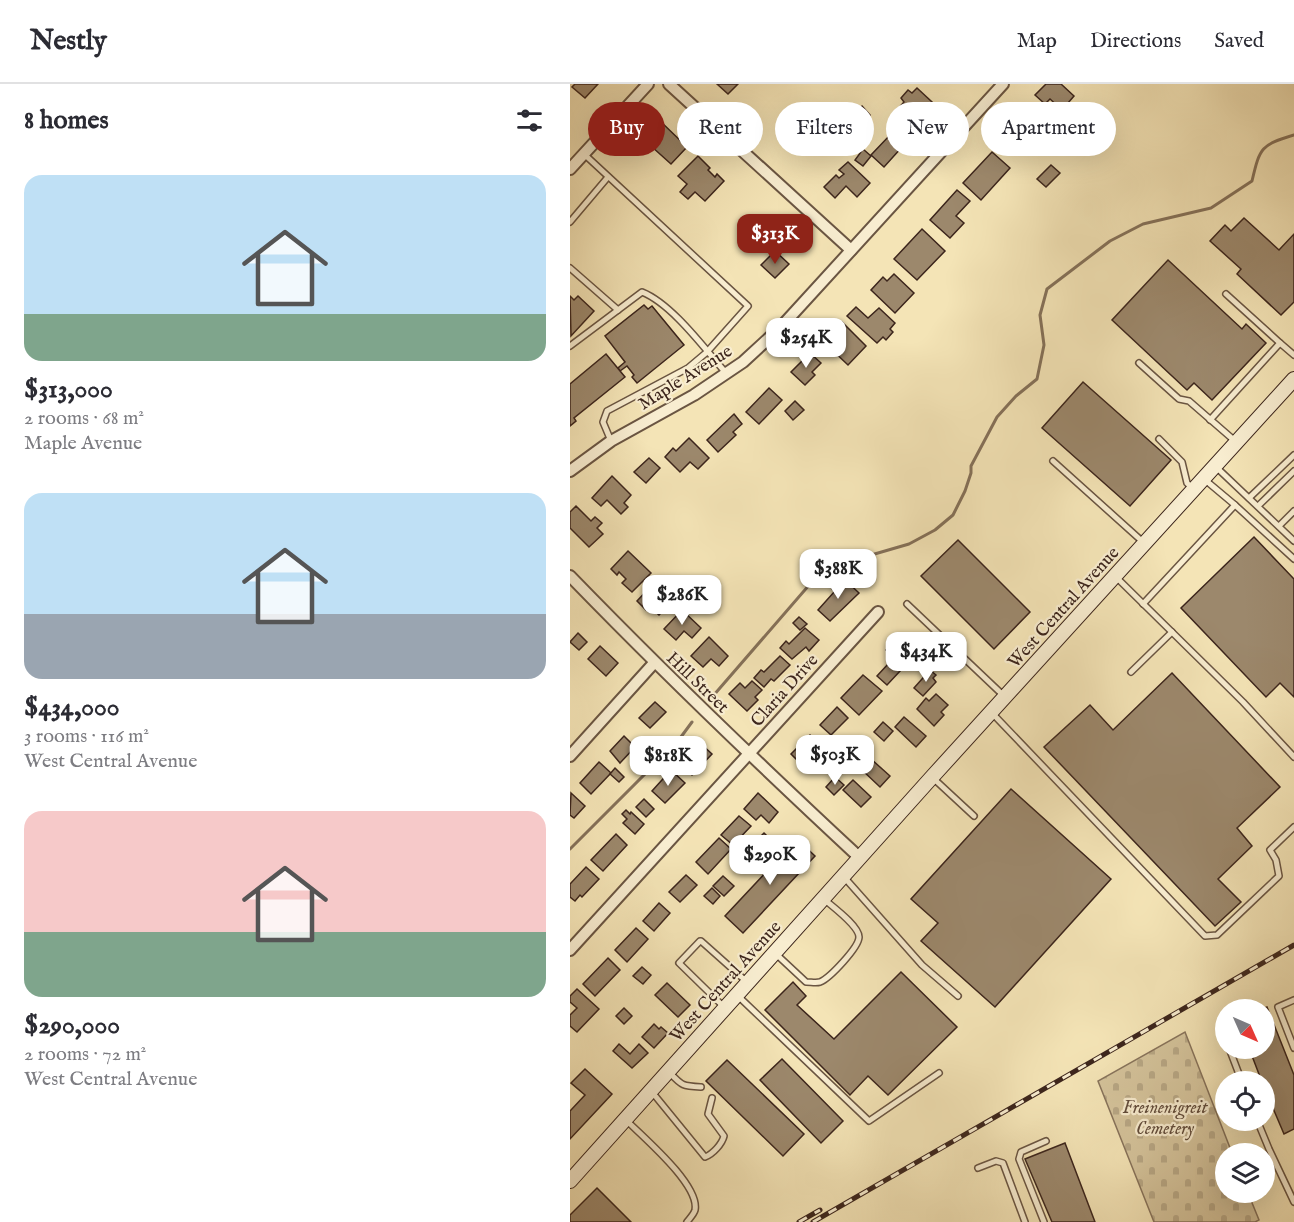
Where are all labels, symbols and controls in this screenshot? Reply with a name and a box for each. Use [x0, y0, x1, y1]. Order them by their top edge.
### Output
text: Nestly [30, 24, 107, 59]
text: Map [1017, 28, 1057, 55]
text: Directions [1090, 28, 1181, 55]
text: Saved [1214, 28, 1264, 55]
chip: Buy [588, 102, 665, 156]
chip: Rent [677, 102, 763, 156]
chip: Filters [775, 102, 874, 156]
chip: New [886, 102, 969, 156]
chip: Apartment [981, 102, 1116, 156]
text: 8 homes [24, 104, 109, 137]
icon: filters [513, 104, 546, 137]
icon: home [231, 214, 339, 322]
pin: $313K [733, 214, 817, 265]
text: $313K [751, 221, 799, 246]
pin: $254K [764, 318, 848, 369]
text: $254K [780, 325, 832, 350]
street label: Maple Avenue [635, 340, 737, 416]
text: $313,000 [24, 373, 113, 406]
text: 2 rooms · 68 m² [24, 406, 144, 431]
text: Maple Avenue [24, 431, 142, 456]
icon: home [231, 532, 339, 640]
street label: West Central Avenue [1003, 542, 1125, 674]
pin: $388K [796, 549, 880, 600]
text: $388K [814, 556, 862, 581]
pin: $286K [640, 575, 724, 626]
text: $286K [656, 582, 708, 607]
pin: $434K [884, 632, 968, 683]
text: $434K [900, 639, 952, 664]
street label: Hill Street [661, 647, 733, 719]
street label: Claria Drive [746, 650, 824, 732]
text: $434,000 [24, 691, 120, 724]
text: 3 rooms · 116 m² [24, 724, 149, 749]
pin: $503K [793, 735, 877, 786]
pin: $818K [626, 736, 710, 787]
text: $503K [810, 742, 860, 767]
text: $818K [644, 743, 692, 768]
text: West Central Avenue [24, 749, 197, 774]
pin: $290K [728, 835, 812, 886]
text: $290K [743, 842, 797, 867]
icon: home [231, 850, 339, 958]
street label: West Central Avenue [665, 916, 787, 1048]
north arrow [1215, 999, 1275, 1059]
map controls [1215, 999, 1275, 1203]
text: $290,000 [24, 1009, 120, 1042]
text: 2 rooms · 72 m² [24, 1042, 146, 1067]
text: West Central Avenue [24, 1067, 197, 1092]
button: locate [1215, 1071, 1275, 1131]
park label: Freinenigreit Cemetery [1122, 1097, 1209, 1141]
button: layers [1215, 1143, 1275, 1203]

